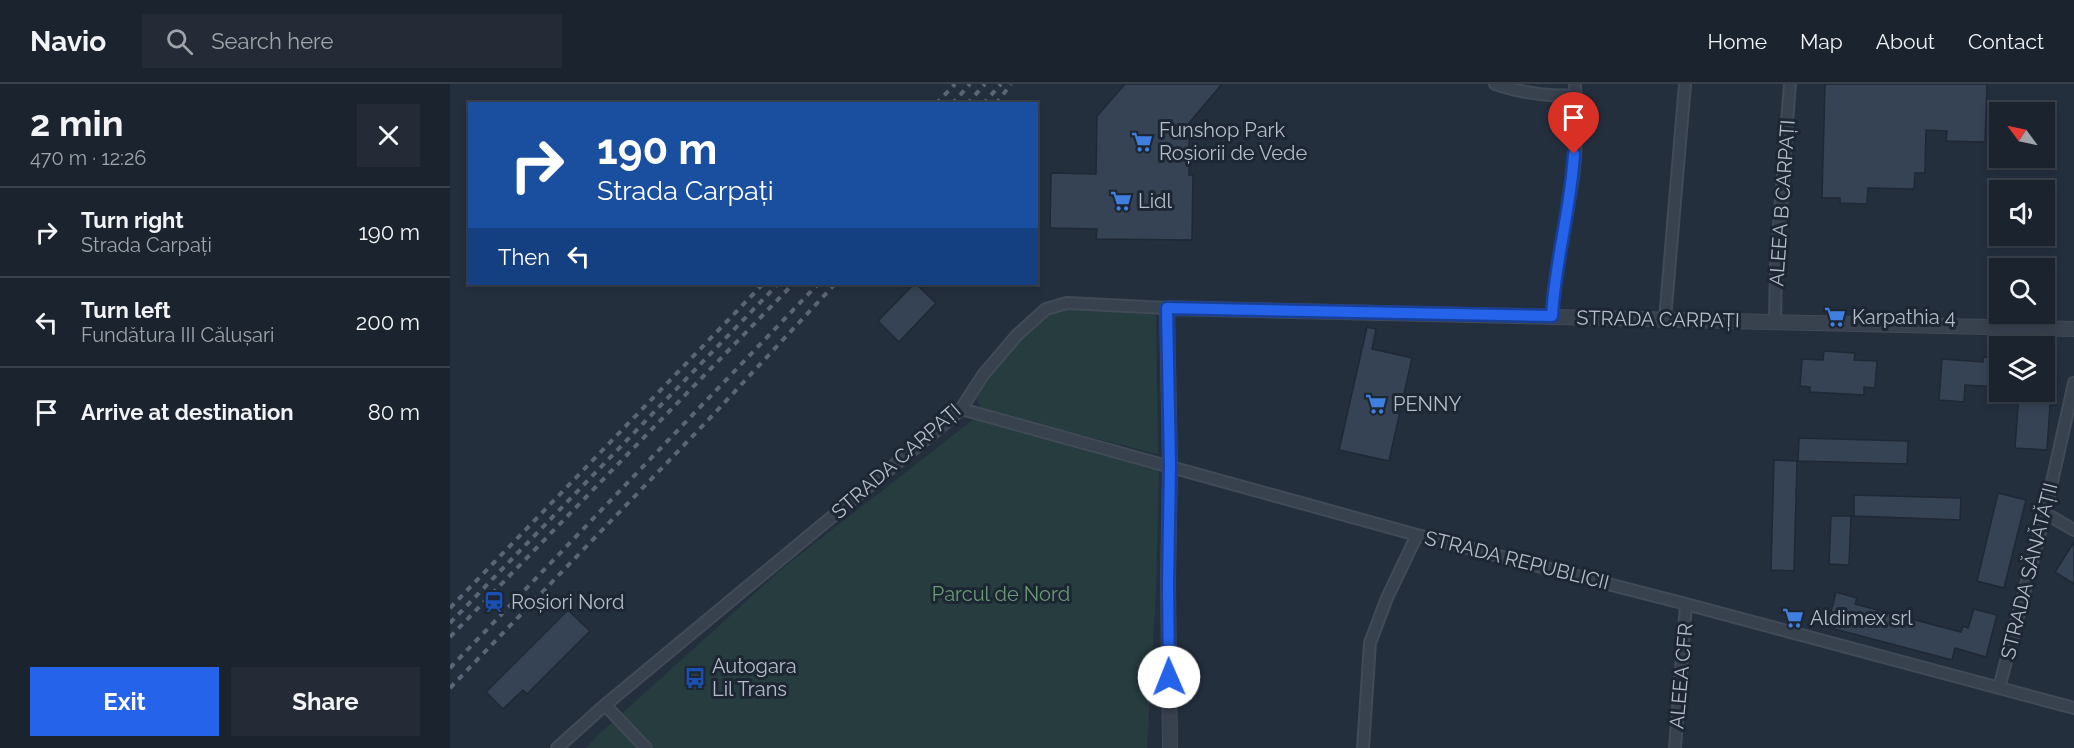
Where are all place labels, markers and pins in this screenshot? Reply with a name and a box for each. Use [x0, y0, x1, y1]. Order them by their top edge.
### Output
pin [1548, 92, 1599, 154]
place label: Funshop Park Roșiorii de Vede [1159, 118, 1307, 165]
supermarket icon: Funshop Park Roșiorii de Vede [1130, 130, 1154, 154]
supermarket icon: Lidl [1109, 189, 1133, 213]
place label: Lidl [1138, 189, 1172, 213]
supermarket icon: Karpathia 4 [1823, 305, 1847, 329]
place label: Karpathia 4 [1852, 305, 1956, 329]
supermarket icon: PENNY [1364, 392, 1388, 416]
place label: PENNY [1393, 392, 1462, 416]
station icon: Roșiori Nord [482, 590, 506, 614]
place label: Roșiori Nord [511, 590, 624, 614]
supermarket icon: Aldimex srl [1781, 606, 1805, 630]
place label: Aldimex srl [1810, 606, 1913, 630]
place label: Autogara Lil Trans [712, 654, 797, 701]
bus stop icon: Autogara Lil Trans [683, 666, 707, 690]

